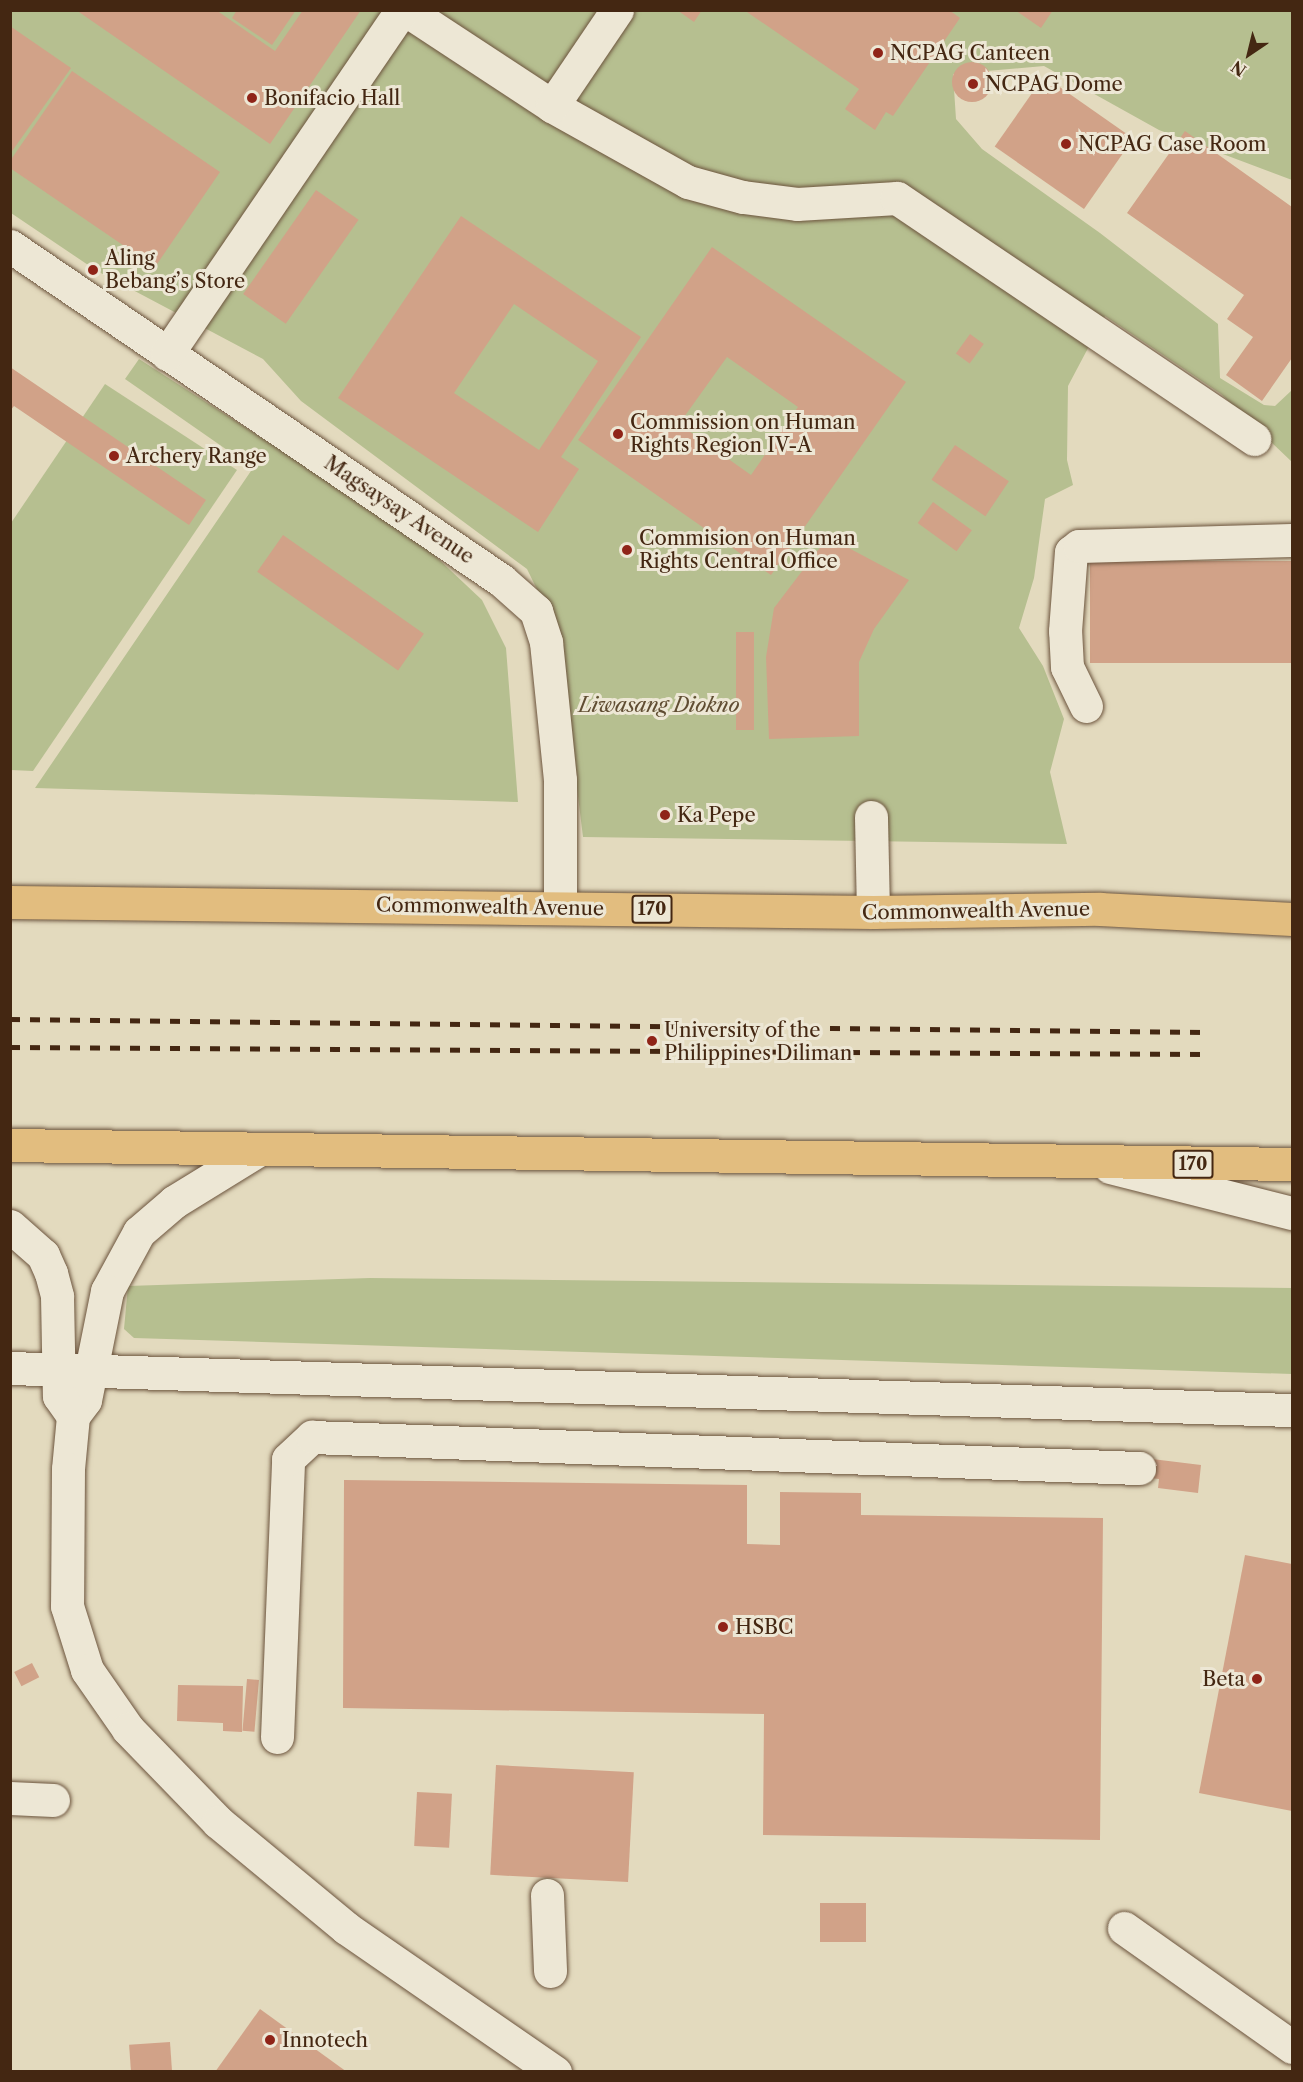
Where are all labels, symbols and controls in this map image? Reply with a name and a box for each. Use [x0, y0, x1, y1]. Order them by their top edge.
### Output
north arrow [1219, 24, 1279, 84]
place label: NCPAG Canteen [890, 41, 1050, 65]
marker: NCPAG Canteen [871, 46, 885, 60]
text: N [1227, 57, 1250, 81]
place label: NCPAG Dome [985, 72, 1123, 96]
marker: NCPAG Dome [966, 77, 980, 91]
place label: Bonifacio Hall [264, 86, 400, 110]
marker: Bonifacio Hall [245, 91, 259, 105]
place label: NCPAG Case Room [1078, 132, 1266, 156]
marker: NCPAG Case Room [1059, 137, 1073, 151]
place label: Aling Bebang’s Store [105, 246, 245, 293]
marker: Aling Bebang’s Store [86, 263, 100, 277]
place label: Commission on Human Rights Region IV-A [630, 410, 856, 457]
marker: Commission on Human Rights Region IV-A [611, 427, 625, 441]
place label: Archery Range [126, 444, 267, 468]
marker: Archery Range [107, 449, 121, 463]
street label: Magsaysay Avenue [319, 451, 479, 569]
place label: Commision on Human Rights Central Office [639, 526, 856, 573]
marker: Commision on Human Rights Central Office [620, 543, 634, 557]
park label: Liwasang Diokno [579, 693, 739, 717]
place label: Ka Pepe [677, 803, 756, 827]
marker: Ka Pepe [658, 808, 672, 822]
street label: Commonwealth Avenue [375, 893, 605, 921]
road number: 170 [631, 894, 673, 924]
street label: Commonwealth Avenue [861, 897, 1091, 925]
place label: University of the Philippines Diliman [664, 1018, 852, 1065]
marker: University of the Philippines Diliman [645, 1034, 659, 1048]
road number: 170 [1172, 1149, 1214, 1179]
place label: HSBC [735, 1615, 793, 1639]
marker: HSBC [716, 1620, 730, 1634]
place label: Beta [1202, 1667, 1245, 1691]
marker: Beta [1250, 1672, 1264, 1686]
place label: Innotech [282, 2028, 368, 2052]
marker: Innotech [263, 2033, 277, 2047]

